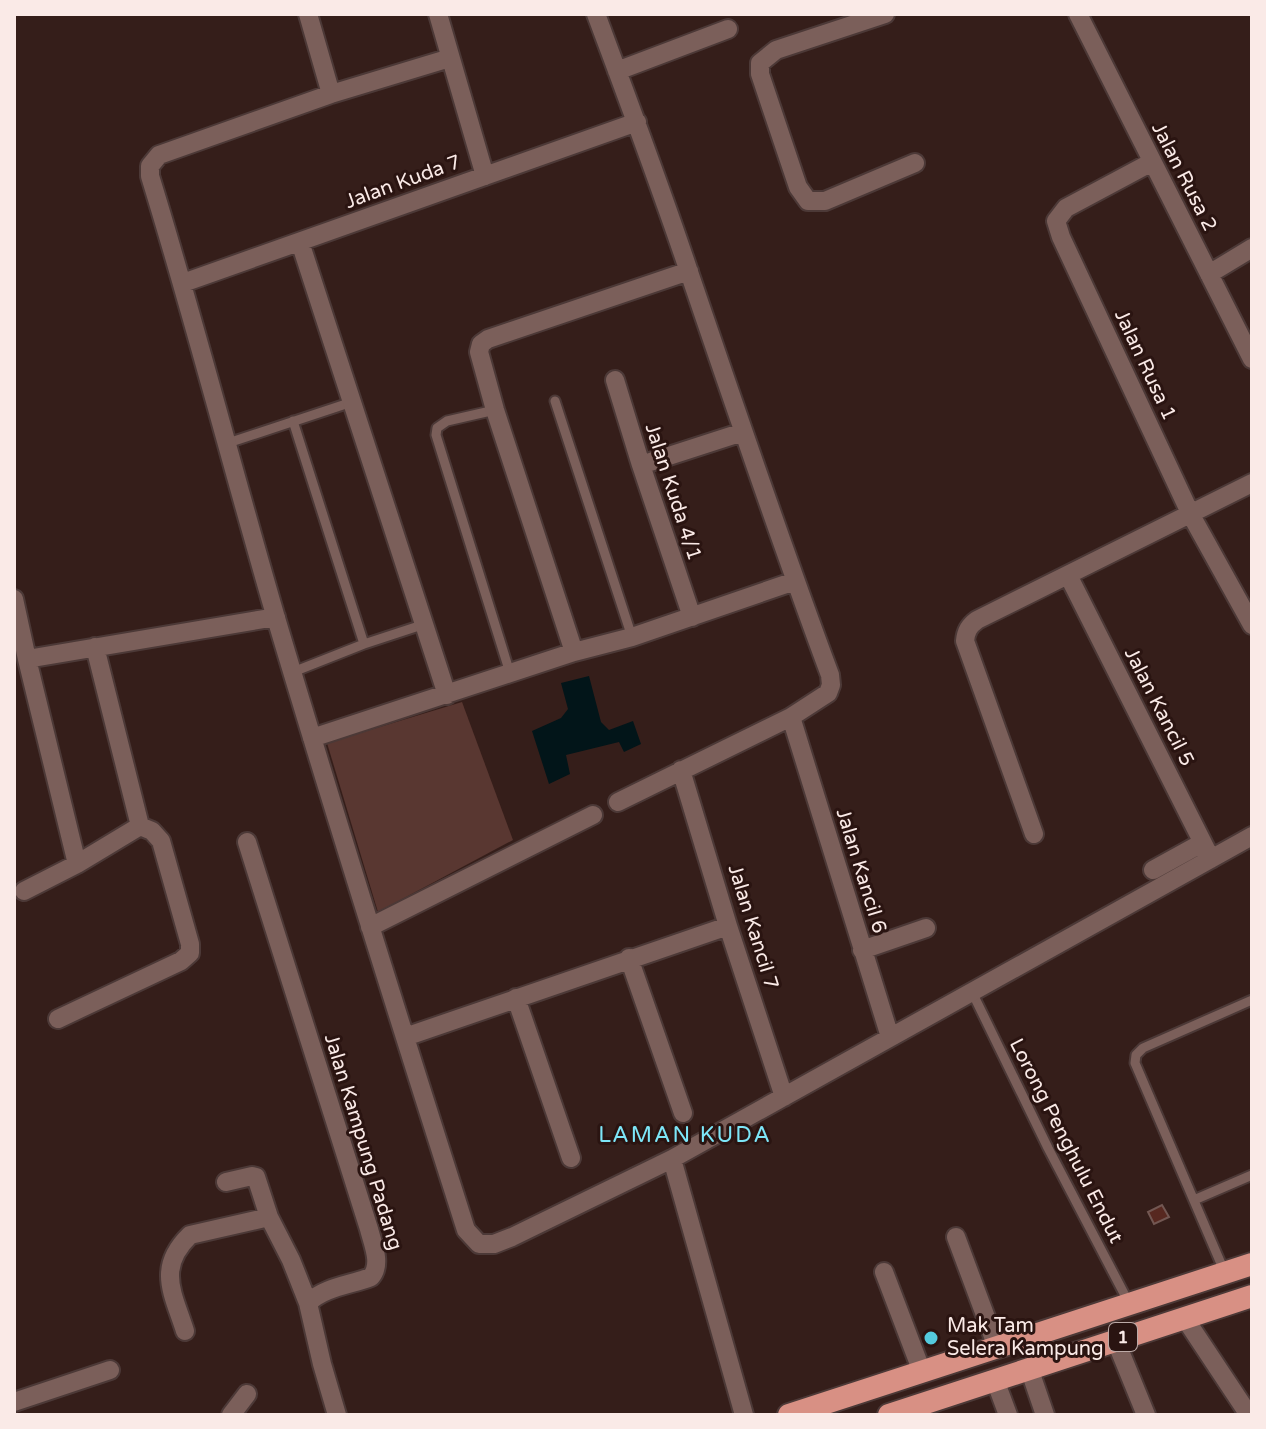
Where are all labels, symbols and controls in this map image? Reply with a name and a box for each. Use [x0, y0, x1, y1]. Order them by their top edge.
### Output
street label: Jalan Rusa 2 [1146, 118, 1222, 236]
street label: Jalan Kuda 7 [342, 150, 464, 214]
street label: Jalan Rusa 1 [1109, 306, 1181, 424]
street label: Jalan Kuda 4/1 [640, 420, 706, 564]
street label: Jalan Kancil 5 [1119, 644, 1199, 770]
street label: Jalan Kancil 6 [831, 806, 891, 936]
street label: Jalan Kancil 7 [723, 862, 783, 992]
street label: Jalan Kampung Padang [319, 1031, 407, 1253]
street label: Lorong Penghulu Endut [1004, 1035, 1128, 1248]
district label: LAMAN KUDA [598, 1122, 772, 1148]
place label: Mak Tam Selera Kampung [947, 1314, 1104, 1361]
road number: 1 [1109, 1323, 1137, 1351]
marker: Mak Tam Selera Kampung [922, 1329, 940, 1347]

